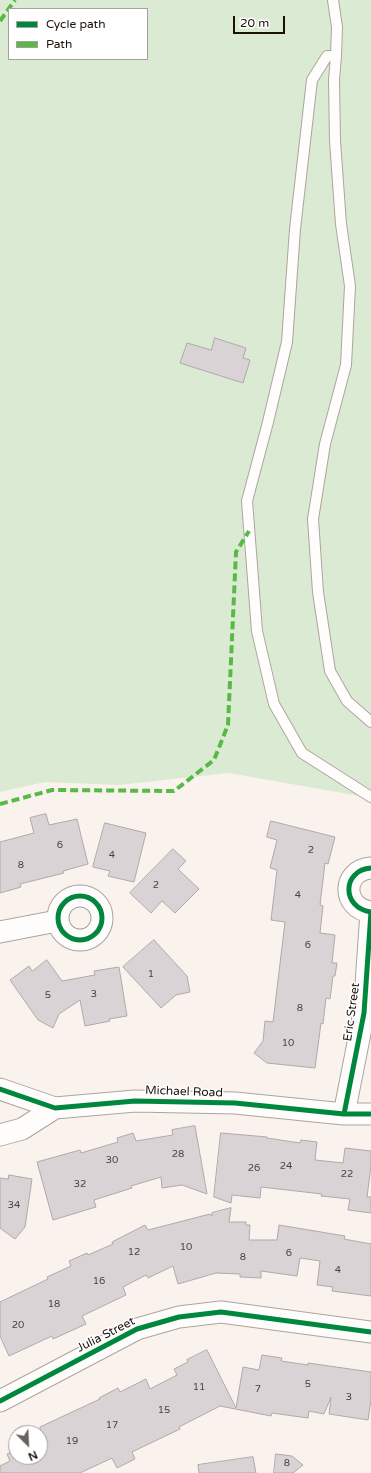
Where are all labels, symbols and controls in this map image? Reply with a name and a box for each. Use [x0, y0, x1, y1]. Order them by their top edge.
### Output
legend [8, 8, 148, 60]
scale bar [235, 8, 287, 34]
text: 20 m [240, 16, 269, 30]
text: Cycle path [46, 17, 105, 31]
text: Path [46, 37, 72, 51]
house number: 6 [57, 839, 63, 851]
house number: 2 [308, 844, 314, 856]
house number: 4 [109, 849, 115, 861]
house number: 8 [18, 859, 24, 871]
house number: 2 [153, 879, 159, 891]
house number: 4 [295, 889, 301, 901]
house number: 6 [305, 939, 311, 951]
house number: 1 [148, 968, 154, 980]
street label: Eric Street [341, 982, 363, 1042]
house number: 3 [91, 988, 97, 1000]
house number: 5 [45, 989, 51, 1001]
house number: 8 [297, 1002, 303, 1014]
house number: 10 [282, 1037, 294, 1049]
street label: Michael Road [145, 1083, 223, 1101]
house number: 28 [172, 1148, 184, 1160]
house number: 30 [106, 1154, 118, 1166]
house number: 24 [280, 1160, 292, 1172]
house number: 26 [248, 1162, 260, 1174]
house number: 22 [341, 1168, 353, 1180]
house number: 32 [74, 1178, 86, 1190]
house number: 34 [8, 1199, 20, 1211]
house number: 10 [180, 1241, 192, 1253]
house number: 12 [128, 1246, 140, 1258]
house number: 6 [286, 1247, 292, 1259]
house number: 8 [240, 1251, 246, 1263]
house number: 4 [335, 1264, 341, 1276]
house number: 16 [93, 1275, 105, 1287]
house number: 18 [48, 1298, 60, 1310]
street label: Julia Street [75, 1314, 137, 1356]
house number: 20 [12, 1319, 24, 1331]
house number: 5 [305, 1378, 311, 1390]
house number: 11 [193, 1381, 205, 1393]
house number: 7 [255, 1383, 261, 1395]
house number: 3 [346, 1391, 352, 1403]
house number: 15 [158, 1404, 170, 1416]
house number: 17 [106, 1419, 118, 1431]
north arrow [8, 1425, 48, 1465]
house number: 19 [66, 1435, 78, 1447]
text: N [26, 1448, 39, 1463]
house number: 8 [284, 1457, 290, 1469]

